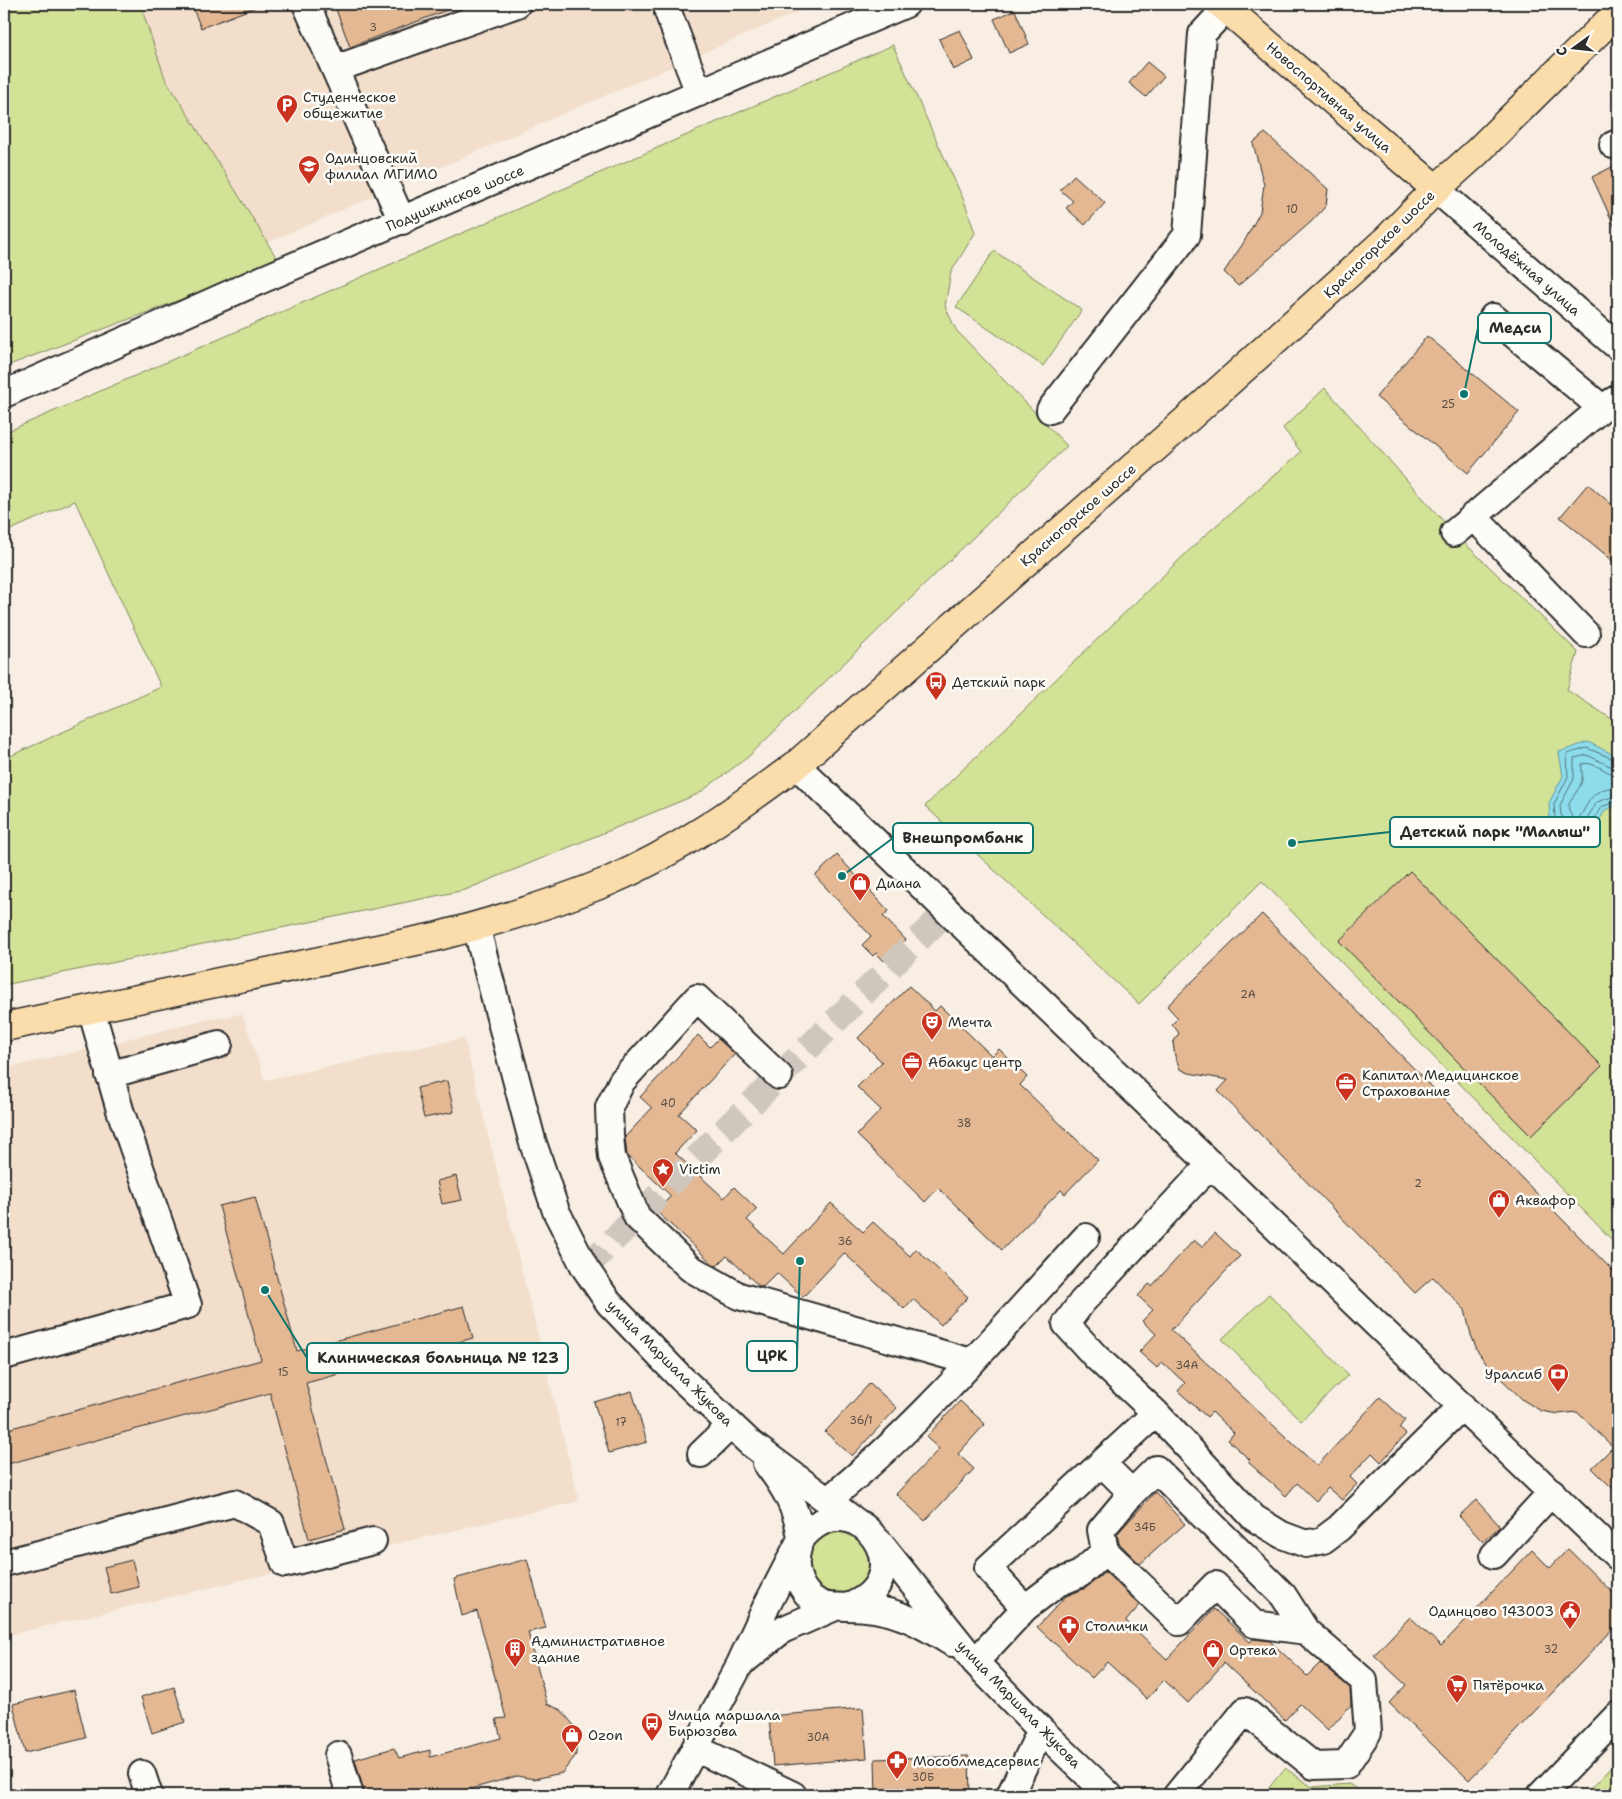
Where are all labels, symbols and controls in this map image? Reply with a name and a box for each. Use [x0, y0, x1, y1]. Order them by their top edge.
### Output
house number: 3 [369, 20, 377, 35]
north arrow [1550, 22, 1600, 72]
street label: Новоспортивная улица [1263, 38, 1396, 157]
text: С [1552, 45, 1571, 58]
place label: Студенческое общежитие [303, 88, 396, 122]
parking icon: Студенческое общежитие [275, 93, 299, 124]
place label: Одинцовский филиал МГИМО [325, 149, 438, 183]
school or university icon: Одинцовский филиал МГИМО [297, 154, 321, 185]
street label: Подушкинское шоссе [383, 161, 527, 235]
street label: Красногорское шоссе [1320, 186, 1439, 302]
house number: 10 [1286, 202, 1298, 217]
street label: Молодёжная улица [1470, 216, 1585, 320]
callout: Медси [1478, 313, 1551, 343]
text: Медси [1489, 318, 1542, 338]
house number: 25 [1441, 397, 1455, 412]
street label: Красногорское шоссе [1016, 460, 1140, 570]
bus stop icon: Детский парк [924, 670, 948, 701]
place label: Детский парк [952, 673, 1046, 691]
callout: Детский парк "Малыш" [1390, 817, 1600, 847]
text: Детский парк "Малыш" [1400, 822, 1590, 842]
callout: Внешпромбанк [893, 823, 1033, 853]
text: Внешпромбанк [903, 828, 1024, 848]
shop icon: Диана [848, 871, 872, 902]
place label: Диана [876, 874, 921, 892]
house number: 2А [1240, 987, 1256, 1002]
theatre icon: Мечта [920, 1010, 944, 1041]
place label: Мечта [948, 1013, 992, 1031]
office icon: Абакус центр [900, 1050, 924, 1081]
place label: Абакус центр [928, 1053, 1022, 1071]
place label: Капитал Медицинское Страхование [1362, 1066, 1519, 1100]
office icon: Капитал Медицинское Страхование [1334, 1071, 1358, 1102]
house number: 40 [660, 1096, 676, 1111]
house number: 38 [956, 1116, 972, 1131]
place icon: Victim [651, 1157, 675, 1188]
place label: Victim [679, 1160, 721, 1178]
house number: 2 [1414, 1176, 1422, 1191]
shop icon: Аквафор [1487, 1188, 1511, 1219]
place label: Аквафор [1515, 1191, 1576, 1209]
house number: 36 [837, 1234, 853, 1249]
street label: улица Маршала Жукова [603, 1296, 737, 1430]
callout: ЦРК [747, 1341, 797, 1371]
callout: Клиническая больница № 123 [307, 1343, 568, 1373]
text: ЦРК [757, 1346, 788, 1366]
text: Клиническая больница № 123 [317, 1348, 559, 1368]
house number: 34А [1176, 1358, 1198, 1373]
bank icon: Уралсиб [1546, 1362, 1570, 1393]
house number: 15 [277, 1365, 289, 1380]
place label: Уралсиб [1485, 1365, 1542, 1383]
house number: 36/1 [849, 1413, 873, 1428]
house number: 17 [615, 1415, 627, 1430]
house number: 34Б [1134, 1520, 1156, 1535]
public building icon: Одинцово 143003 [1558, 1599, 1582, 1630]
place label: Одинцово 143003 [1428, 1602, 1554, 1620]
pharmacy icon: Столички [1057, 1614, 1081, 1645]
place label: Столички [1085, 1617, 1148, 1635]
place label: Административное здание [531, 1632, 665, 1666]
street label: улица Маршала Жукова [953, 1636, 1085, 1772]
building icon: Административное здание [503, 1637, 527, 1668]
shop icon: Ортека [1201, 1638, 1225, 1669]
place label: Ортека [1229, 1641, 1277, 1659]
house number: 32 [1544, 1642, 1558, 1657]
supermarket icon: Пятёрочка [1445, 1673, 1469, 1704]
place label: Пятёрочка [1473, 1676, 1544, 1694]
place label: Улица маршала Бирюзова [668, 1706, 781, 1740]
bus stop icon: Улица маршала Бирюзова [640, 1711, 664, 1742]
shop icon: Ozon [560, 1723, 584, 1754]
place label: Ozon [588, 1726, 623, 1744]
house number: 30А [806, 1730, 830, 1745]
pharmacy icon: Мособлмедсервис [885, 1749, 909, 1780]
place label: Мособлмедсервис [913, 1752, 1040, 1770]
house number: 30Б [912, 1770, 934, 1785]

